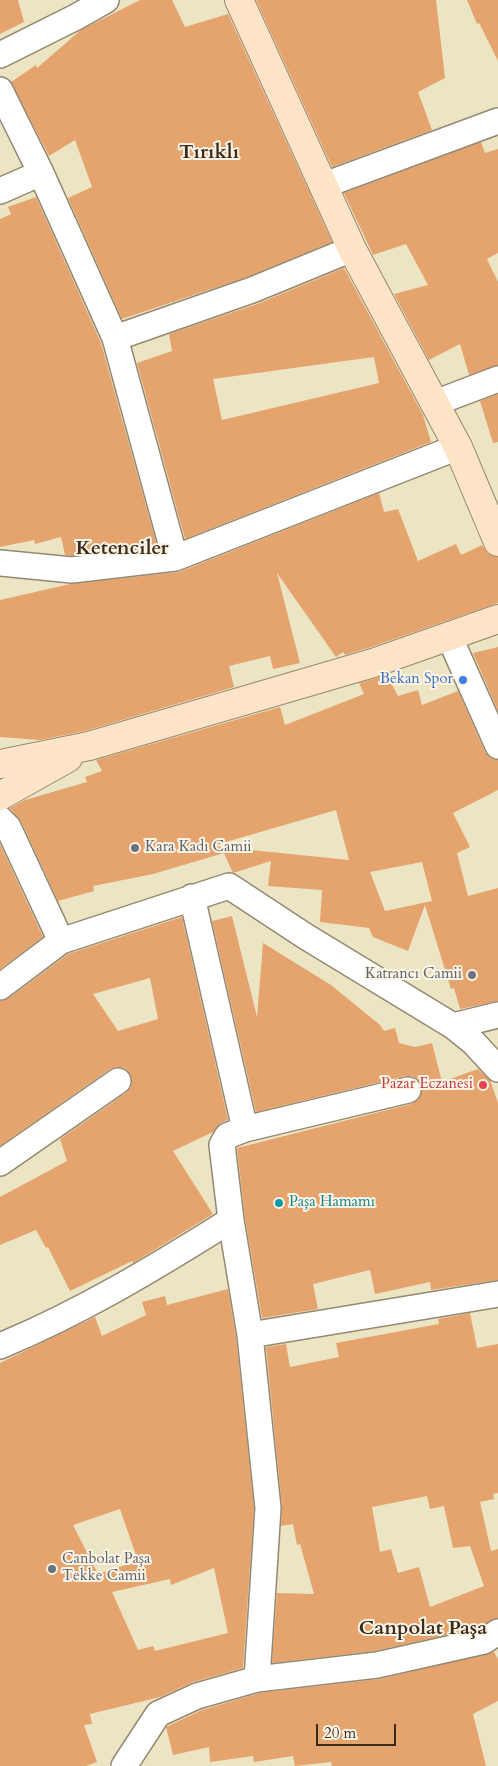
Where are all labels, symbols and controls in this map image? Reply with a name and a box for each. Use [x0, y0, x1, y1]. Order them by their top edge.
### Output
district label: Tırıklı [179, 141, 239, 165]
district label: Ketenciler [75, 537, 169, 561]
place label: Bekan Spor [380, 671, 453, 689]
marker: Bekan Spor [457, 674, 469, 686]
place label: Kara Kadı Camii [145, 839, 252, 857]
marker: Kara Kadı Camii [129, 842, 141, 854]
place label: Katrancı Camii [365, 966, 462, 984]
marker: Katrancı Camii [466, 969, 478, 981]
place label: Pazar Eczanesi [381, 1076, 473, 1094]
marker: Pazar Eczanesi [477, 1079, 489, 1091]
place label: Paşa Hamamı [289, 1194, 375, 1212]
marker: Paşa Hamamı [273, 1197, 285, 1209]
place label: Canbolat Paşa Tekke Camii [62, 1551, 151, 1586]
marker: Canbolat Paşa Tekke Camii [46, 1563, 58, 1575]
district label: Canpolat Paşa [359, 1617, 487, 1641]
scale bar [318, 1714, 398, 1746]
text: 20 m [324, 1723, 356, 1743]

